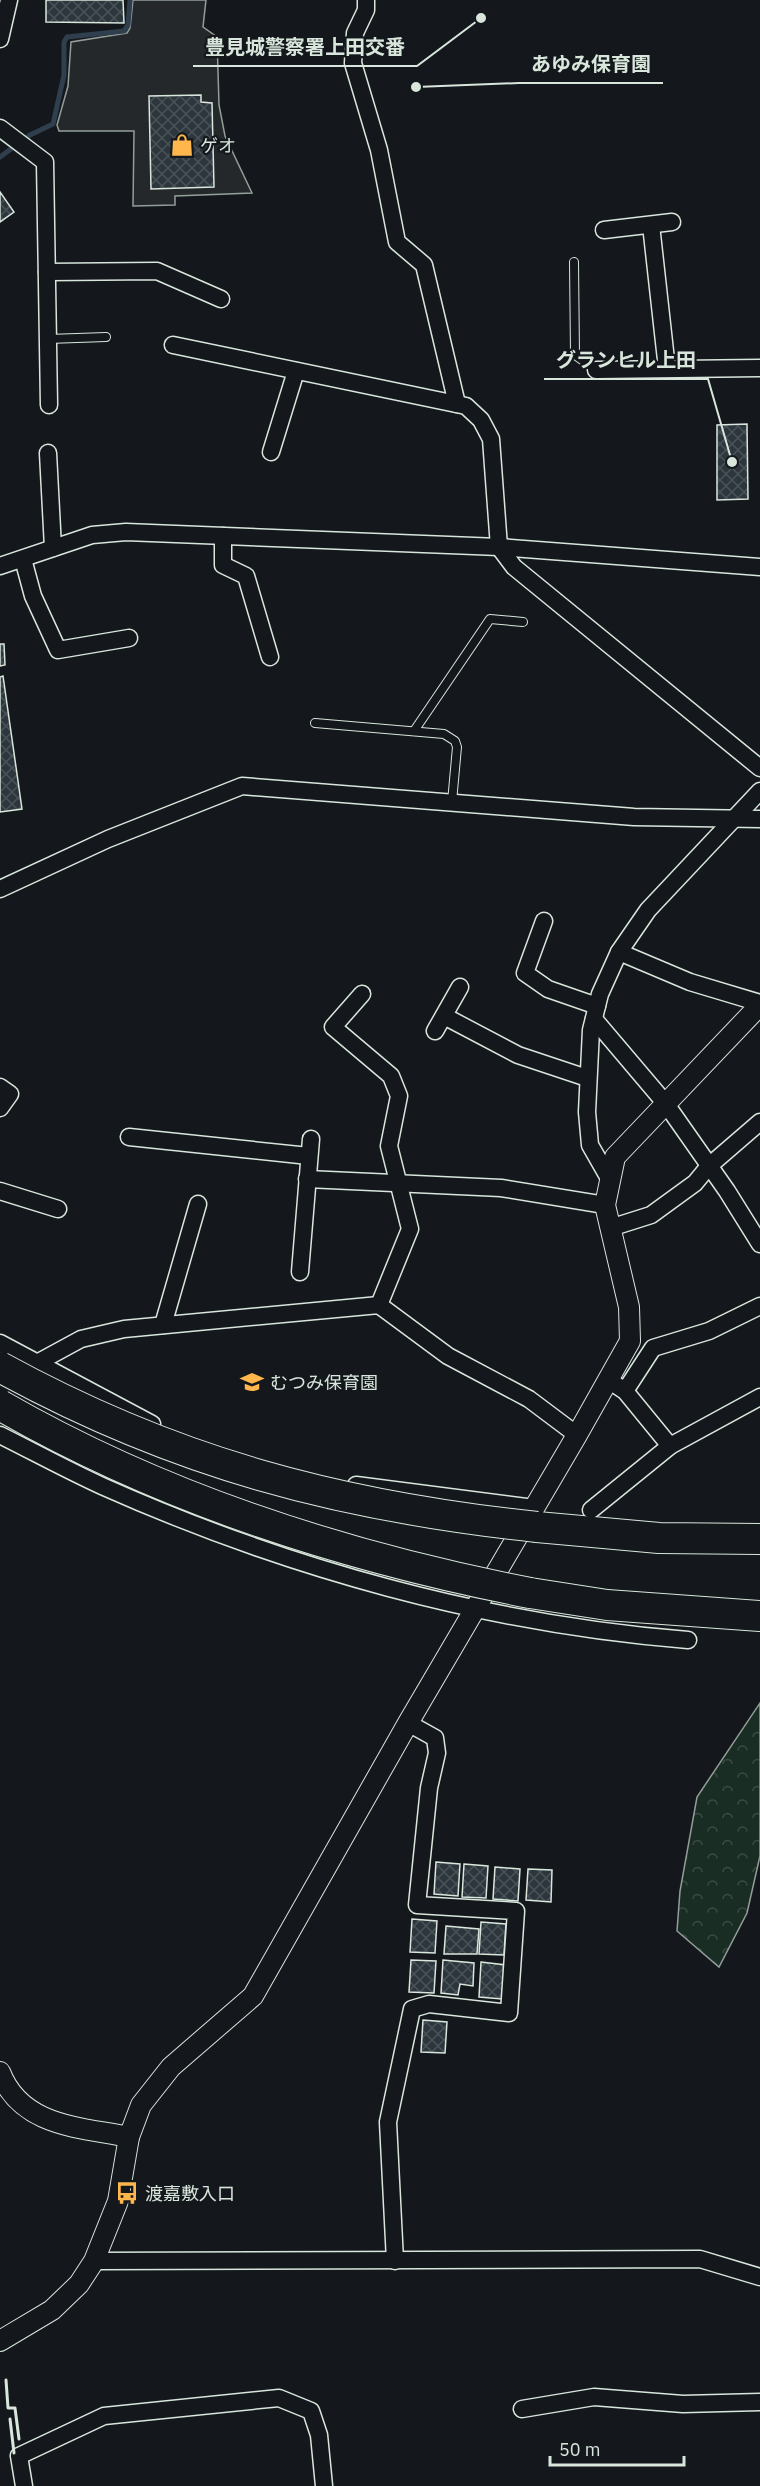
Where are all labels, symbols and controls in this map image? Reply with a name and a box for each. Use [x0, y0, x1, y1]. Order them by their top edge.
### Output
callout: 豊見城警察署上田交番 [193, 28, 417, 66]
text: 豊見城警察署上田交番 [205, 33, 405, 60]
callout: あゆみ保育園 [519, 45, 663, 83]
text: あゆみ保育園 [531, 50, 651, 77]
shop icon: ゲオ [169, 132, 195, 158]
place label: ゲオ [200, 134, 236, 157]
callout: グランヒル上田 [544, 341, 708, 379]
text: グランヒル上田 [556, 346, 696, 373]
school or university icon: むつみ保育園 [239, 1369, 265, 1395]
place label: むつみ保育園 [270, 1371, 378, 1394]
bus stop icon: 渡嘉敷入口 [114, 2180, 140, 2206]
place label: 渡嘉敷入口 [145, 2182, 235, 2205]
scale bar [550, 2429, 684, 2467]
text: 50 m [559, 2438, 601, 2461]

